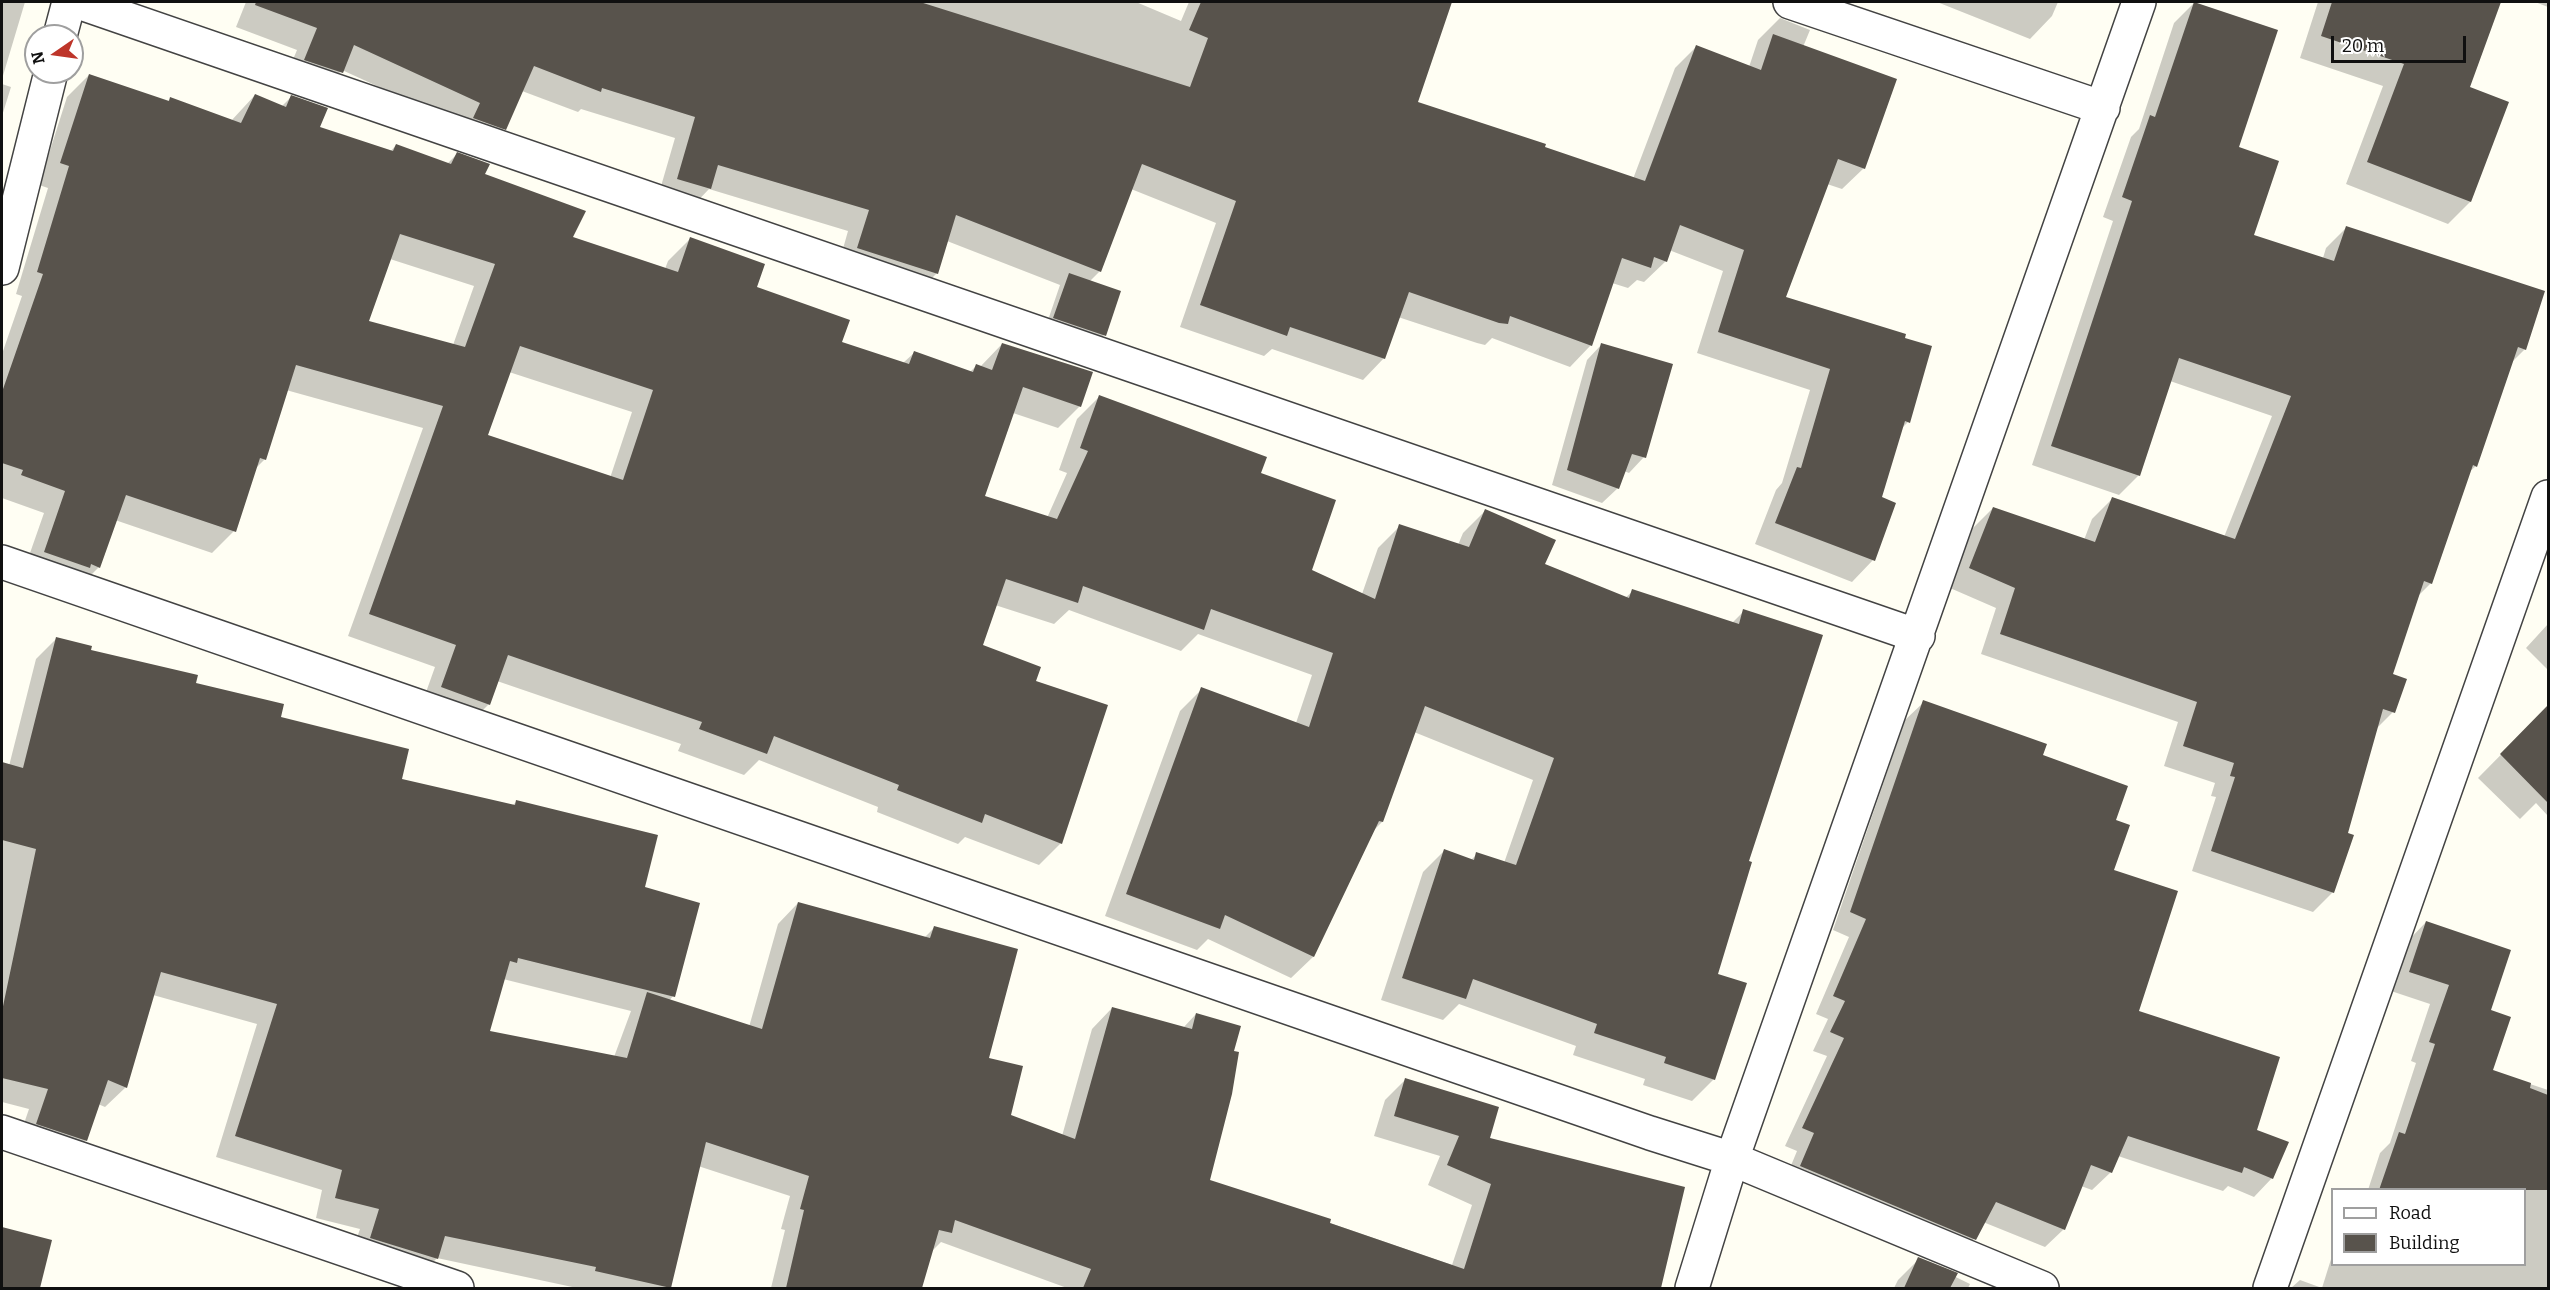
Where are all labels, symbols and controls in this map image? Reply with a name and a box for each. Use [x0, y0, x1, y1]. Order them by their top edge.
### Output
north arrow [24, 24, 84, 84]
scale bar [2334, 24, 2469, 62]
text: 20 m [2342, 35, 2384, 57]
text: N [27, 50, 49, 66]
legend [2331, 1188, 2526, 1266]
text: Road [2389, 1202, 2431, 1224]
text: Building [2389, 1232, 2460, 1254]

